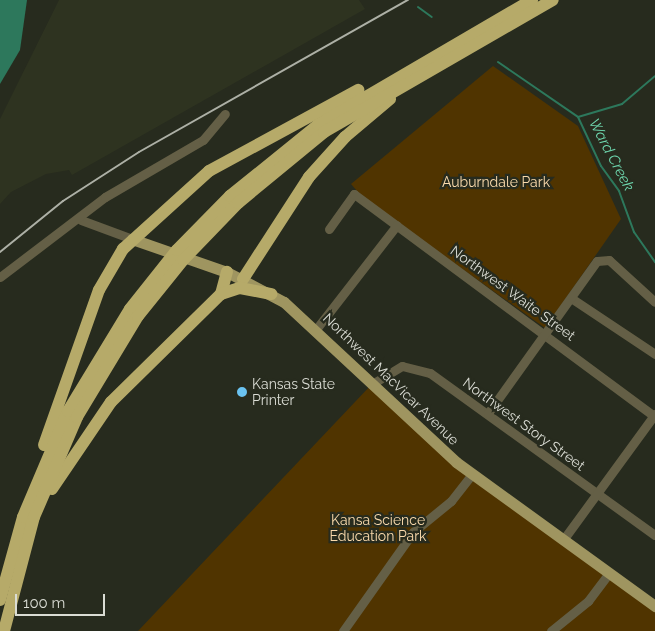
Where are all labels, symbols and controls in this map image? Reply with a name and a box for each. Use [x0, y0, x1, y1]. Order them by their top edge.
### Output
water label: Ward Creek [584, 116, 638, 194]
park label: Auburndale Park [442, 174, 550, 190]
street label: Northwest Waite Street [447, 242, 579, 344]
street label: Northwest MacVicar Avenue [319, 309, 463, 449]
street label: Northwest Story Street [460, 374, 588, 474]
place label: Kansas State Printer [252, 376, 335, 408]
marker: Kansas State Printer [236, 386, 248, 398]
park label: Kansa Science Education Park [330, 512, 426, 544]
scale bar [18, 584, 108, 616]
text: 100 m [23, 594, 65, 612]

